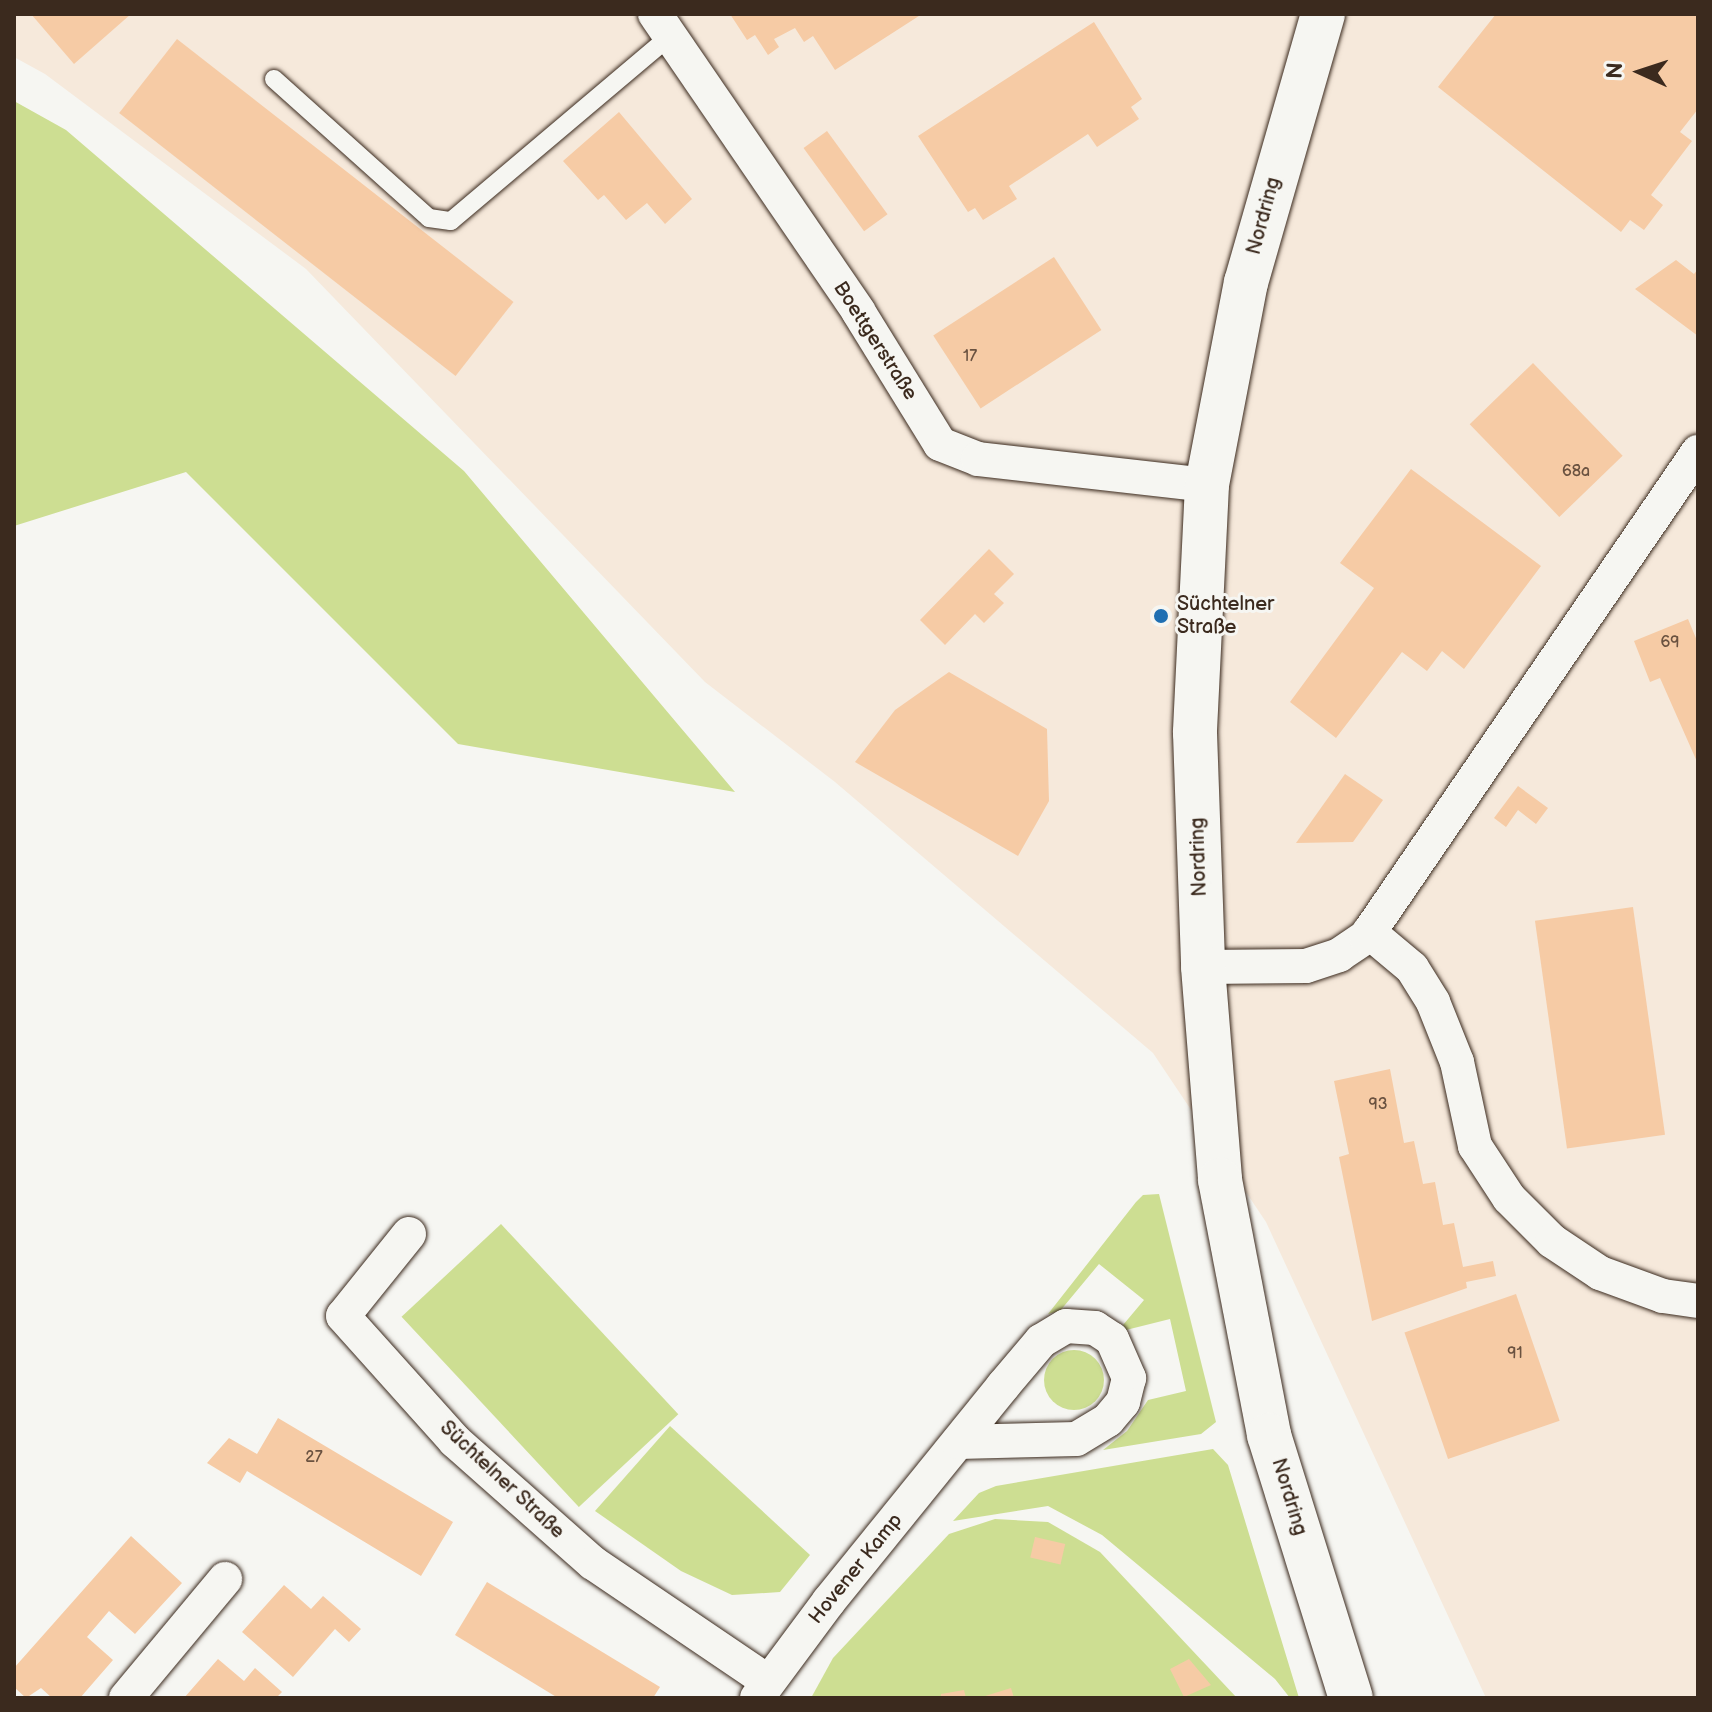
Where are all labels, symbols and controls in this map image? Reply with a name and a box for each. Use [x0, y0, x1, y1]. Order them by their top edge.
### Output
north arrow [1600, 32, 1680, 112]
text: N [1602, 62, 1629, 80]
street label: Nordring [1242, 175, 1286, 257]
street label: Boettgerstraße [828, 277, 922, 405]
house number: 17 [963, 347, 977, 367]
house number: 68a [1562, 462, 1590, 482]
place label: Süchtelner Straße [1177, 592, 1274, 639]
marker: Süchtelner Straße [1152, 607, 1170, 625]
house number: 69 [1660, 633, 1680, 653]
street label: Nordring [1186, 817, 1212, 897]
house number: 93 [1368, 1095, 1388, 1115]
house number: 91 [1507, 1344, 1523, 1364]
street label: Süchtelner Straße [435, 1416, 569, 1544]
house number: 27 [305, 1448, 323, 1468]
street label: Nordring [1266, 1456, 1312, 1538]
street label: Hovener Kamp [804, 1509, 908, 1629]

